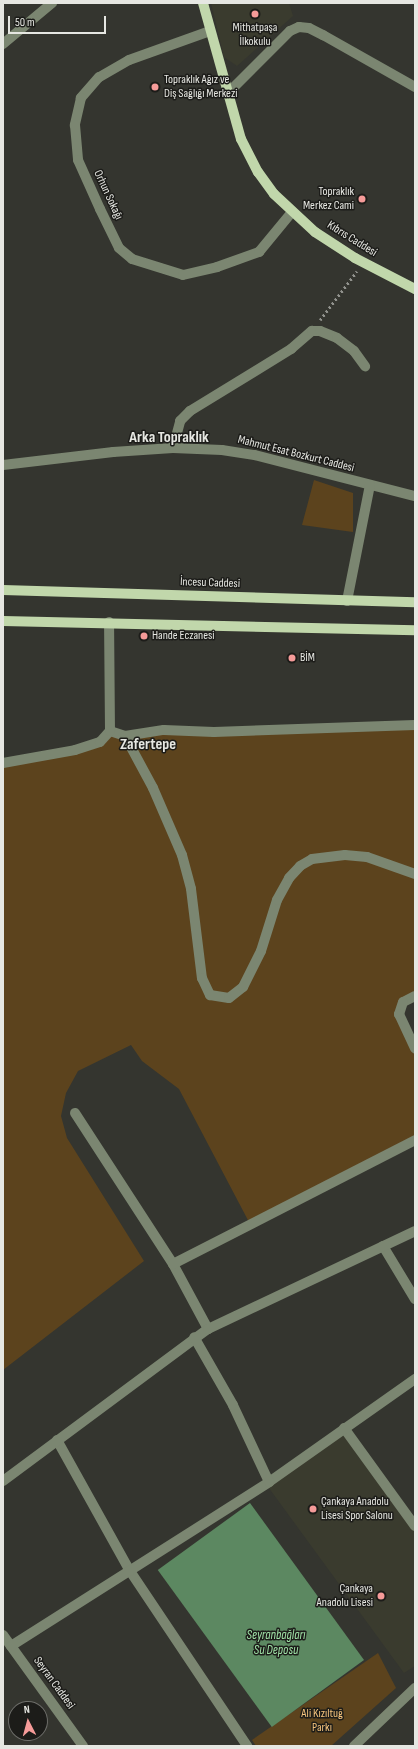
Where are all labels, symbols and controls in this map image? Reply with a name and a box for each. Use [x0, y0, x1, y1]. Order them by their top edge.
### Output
scale bar [10, 8, 108, 34]
marker: Mithatpaşa İlkokulu [250, 9, 260, 19]
text: 50 m [15, 15, 35, 30]
place label: Mithatpaşa İlkokulu [233, 21, 277, 49]
place label: Topraklık Ağız ve Diş Sağlığı Merkezi [164, 73, 237, 101]
marker: Topraklık Ağız ve Diş Sağlığı Merkezi [149, 81, 161, 93]
street label: Orhun Sokağı [90, 168, 126, 222]
place label: Topraklık Merkez Cami [303, 185, 354, 213]
marker: Topraklık Merkez Cami [357, 194, 367, 204]
street label: Kıbrıs Caddesi [324, 218, 380, 260]
district label: Arka Topraklık [129, 428, 209, 448]
street label: Mahmut Esat Bozkurt Caddesi [236, 433, 356, 475]
street label: İncesu Caddesi [180, 575, 240, 591]
place label: Hande Eczanesi [152, 629, 215, 643]
marker: Hande Eczanesi [139, 631, 149, 641]
place label: BİM [300, 651, 315, 665]
marker: BİM [287, 653, 297, 663]
district label: Zafertepe [120, 735, 176, 755]
place label: Çankaya Anadolu Lisesi Spor Salonu [321, 1495, 393, 1523]
marker: Çankaya Anadolu Lisesi Spor Salonu [308, 1504, 318, 1514]
place label: Çankaya Anadolu Lisesi [316, 1582, 373, 1610]
marker: Çankaya Anadolu Lisesi [376, 1591, 386, 1601]
water label: Seyranbağları Su Deposu [247, 1628, 305, 1659]
street label: Seyran Caddesi [30, 1654, 78, 1712]
north arrow [8, 1701, 48, 1741]
text: N [23, 1703, 30, 1716]
park label: Ali Kızıltuğ Parkı [301, 1707, 343, 1735]

